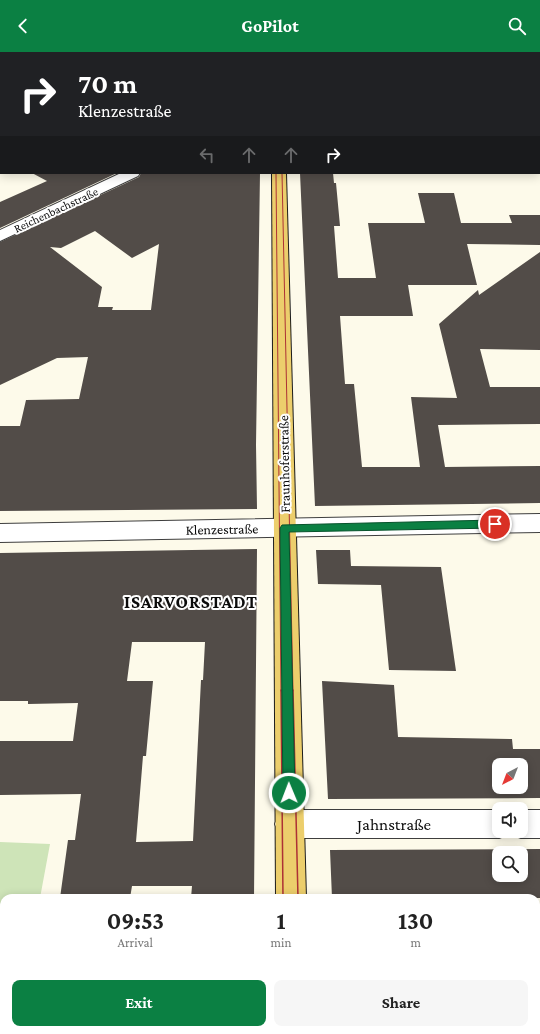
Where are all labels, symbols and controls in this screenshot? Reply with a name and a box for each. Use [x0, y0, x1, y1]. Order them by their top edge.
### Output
icon: back [12, 15, 34, 37]
icon: search [506, 15, 528, 37]
text: GoPilot [241, 16, 299, 36]
icon: right [12, 68, 64, 120]
text: 70 m [78, 68, 137, 99]
text: Klenzestraße [78, 101, 172, 121]
icon: left [196, 144, 218, 166]
icon: ahead [238, 144, 260, 166]
icon: ahead [280, 144, 302, 166]
icon: right [322, 144, 344, 166]
street label: Reichenbachstraße [12, 184, 100, 236]
street label: Fraunhoferstraße [275, 415, 293, 513]
pin [478, 507, 512, 541]
icon: arrive [484, 513, 506, 535]
street label: Klenzestraße [185, 520, 259, 538]
district label: ISARVORSTADT [124, 592, 258, 612]
north arrow [492, 758, 528, 794]
map controls [492, 758, 528, 882]
position arrow [268, 772, 310, 814]
button: sound [492, 802, 528, 838]
street label: Jahnstraße [355, 815, 431, 834]
button: search [492, 846, 528, 882]
text: 09:53 [107, 907, 164, 934]
text: 1 [276, 907, 285, 934]
text: 130 [398, 907, 433, 934]
text: Arrival [118, 935, 153, 950]
text: min [271, 935, 291, 950]
text: m [410, 935, 421, 950]
button: Exit [12, 980, 266, 1026]
button: Share [274, 980, 528, 1026]

